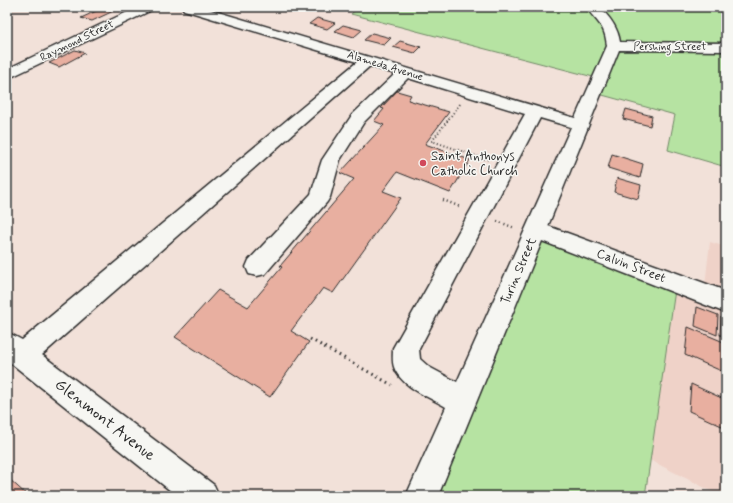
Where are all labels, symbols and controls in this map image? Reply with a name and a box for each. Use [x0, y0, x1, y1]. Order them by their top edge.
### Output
street label: Raymond Street [38, 17, 116, 65]
street label: Pershing Street [634, 40, 706, 56]
street label: Alameda Avenue [345, 48, 425, 84]
place label: Saint Anthonys Catholic Church [431, 148, 518, 180]
marker: Saint Anthonys Catholic Church [418, 158, 428, 168]
street label: Turin Street [497, 235, 541, 307]
street label: Calvin Street [594, 245, 668, 287]
street label: Glenmont Avenue [50, 374, 160, 466]

